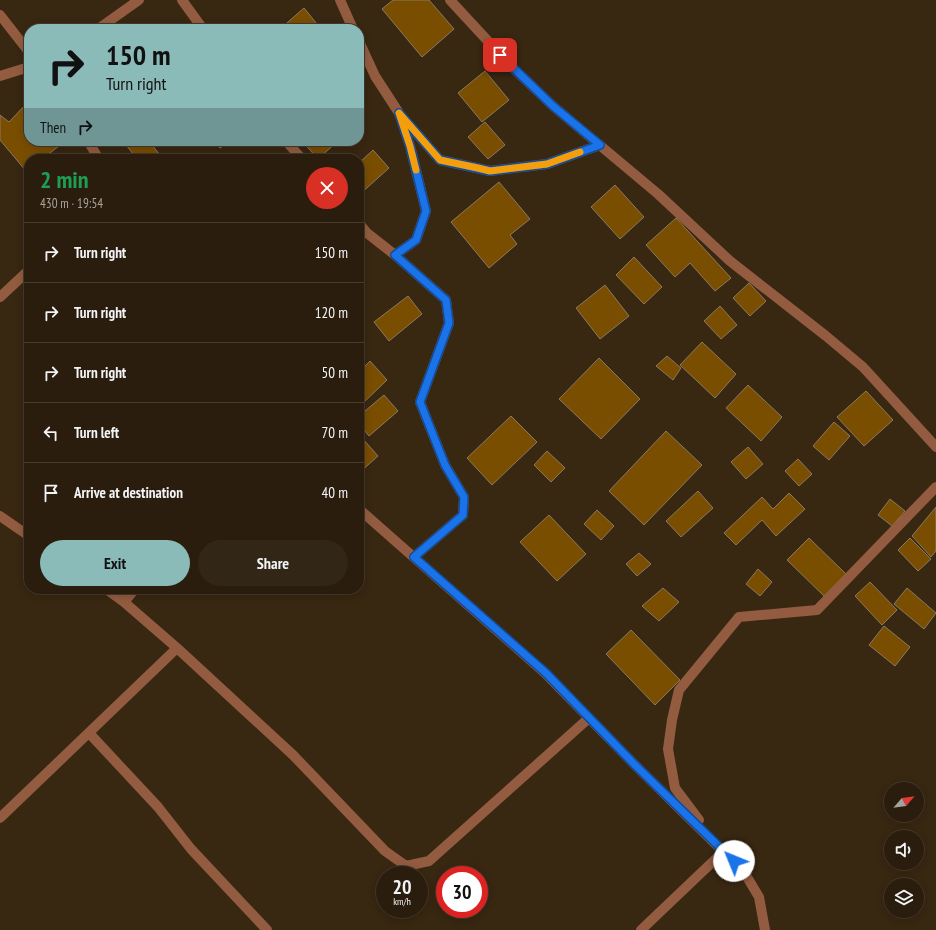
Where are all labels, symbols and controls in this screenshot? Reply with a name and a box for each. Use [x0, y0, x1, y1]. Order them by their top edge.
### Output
text: 150 m [106, 36, 170, 73]
pin [483, 38, 517, 72]
icon: right [40, 40, 92, 92]
icon: arrive [489, 44, 511, 66]
text: Turn right [106, 72, 166, 95]
icon: right [74, 116, 96, 138]
text: Then [40, 118, 66, 137]
text: 2 min [40, 164, 88, 195]
button: close [306, 167, 348, 209]
text: 430 m · 19:54 [40, 195, 103, 212]
icon: right [40, 242, 62, 264]
text: Turn right [74, 243, 126, 262]
text: 150 m [315, 243, 348, 262]
icon: right [40, 302, 62, 324]
text: Turn right [74, 303, 126, 322]
text: 120 m [315, 303, 348, 322]
icon: right [40, 362, 62, 384]
text: Turn right [74, 363, 126, 382]
text: 50 m [322, 363, 348, 382]
icon: left [40, 422, 62, 444]
text: Turn left [74, 423, 119, 442]
text: 70 m [322, 423, 348, 442]
icon: arrive [40, 482, 62, 504]
text: Arrive at destination [74, 483, 183, 502]
text: 40 m [322, 483, 348, 502]
button: Exit [40, 540, 190, 586]
button: Share [198, 540, 348, 586]
north arrow [884, 782, 924, 822]
map controls [884, 782, 924, 918]
button: sound [884, 830, 924, 870]
position arrow [713, 840, 755, 882]
speed limit sign: 30 [436, 866, 488, 918]
text: 20 [392, 874, 412, 900]
button: layers [884, 878, 924, 918]
text: km/h [393, 895, 411, 908]

